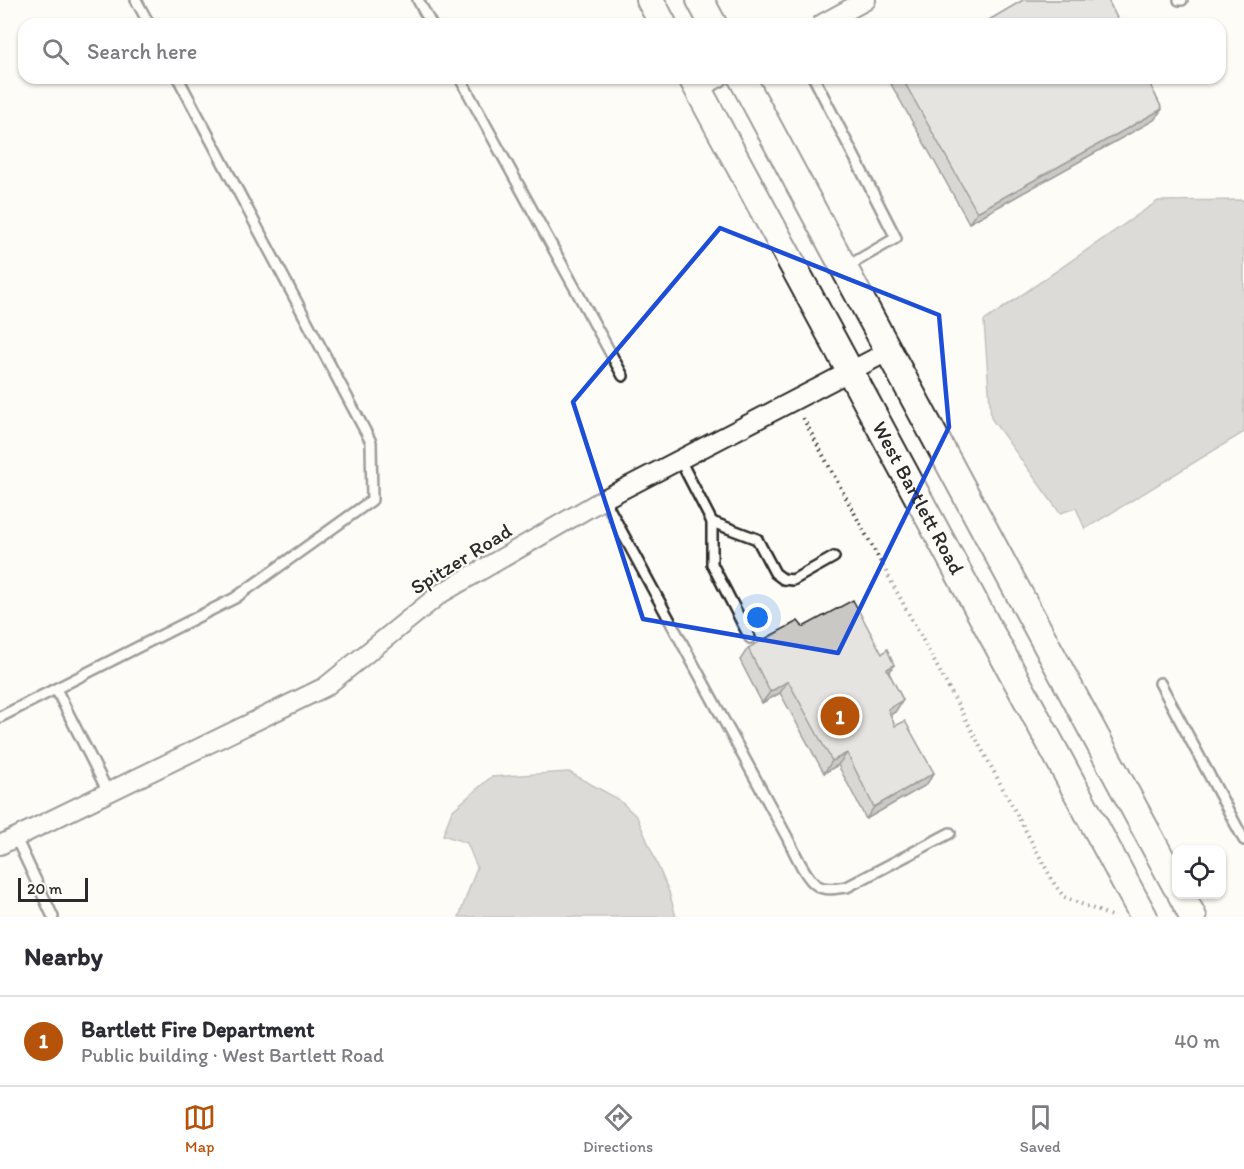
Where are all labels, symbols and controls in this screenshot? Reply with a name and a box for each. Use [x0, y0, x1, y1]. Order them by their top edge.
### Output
search box [18, 18, 1226, 84]
icon: search [39, 35, 72, 68]
text: Search here [87, 38, 197, 65]
street label: West Bartlett Road [867, 417, 970, 579]
street label: Spitzer Road [406, 518, 516, 600]
your location [743, 603, 772, 632]
pin: 1 [820, 694, 860, 738]
map controls [1172, 845, 1226, 899]
button: locate [1172, 845, 1226, 899]
scale bar [18, 875, 88, 902]
text: 20 m [27, 879, 62, 898]
text: Nearby [24, 940, 103, 972]
text: Bartlett Fire Department [81, 1016, 315, 1043]
text: 1 [39, 1029, 48, 1053]
text: 40 m [1174, 1029, 1220, 1053]
text: Public building · West Bartlett Road [81, 1043, 384, 1067]
tab: Map [183, 1101, 216, 1156]
tab: Directions [583, 1101, 653, 1156]
tab: Saved [1020, 1101, 1061, 1156]

